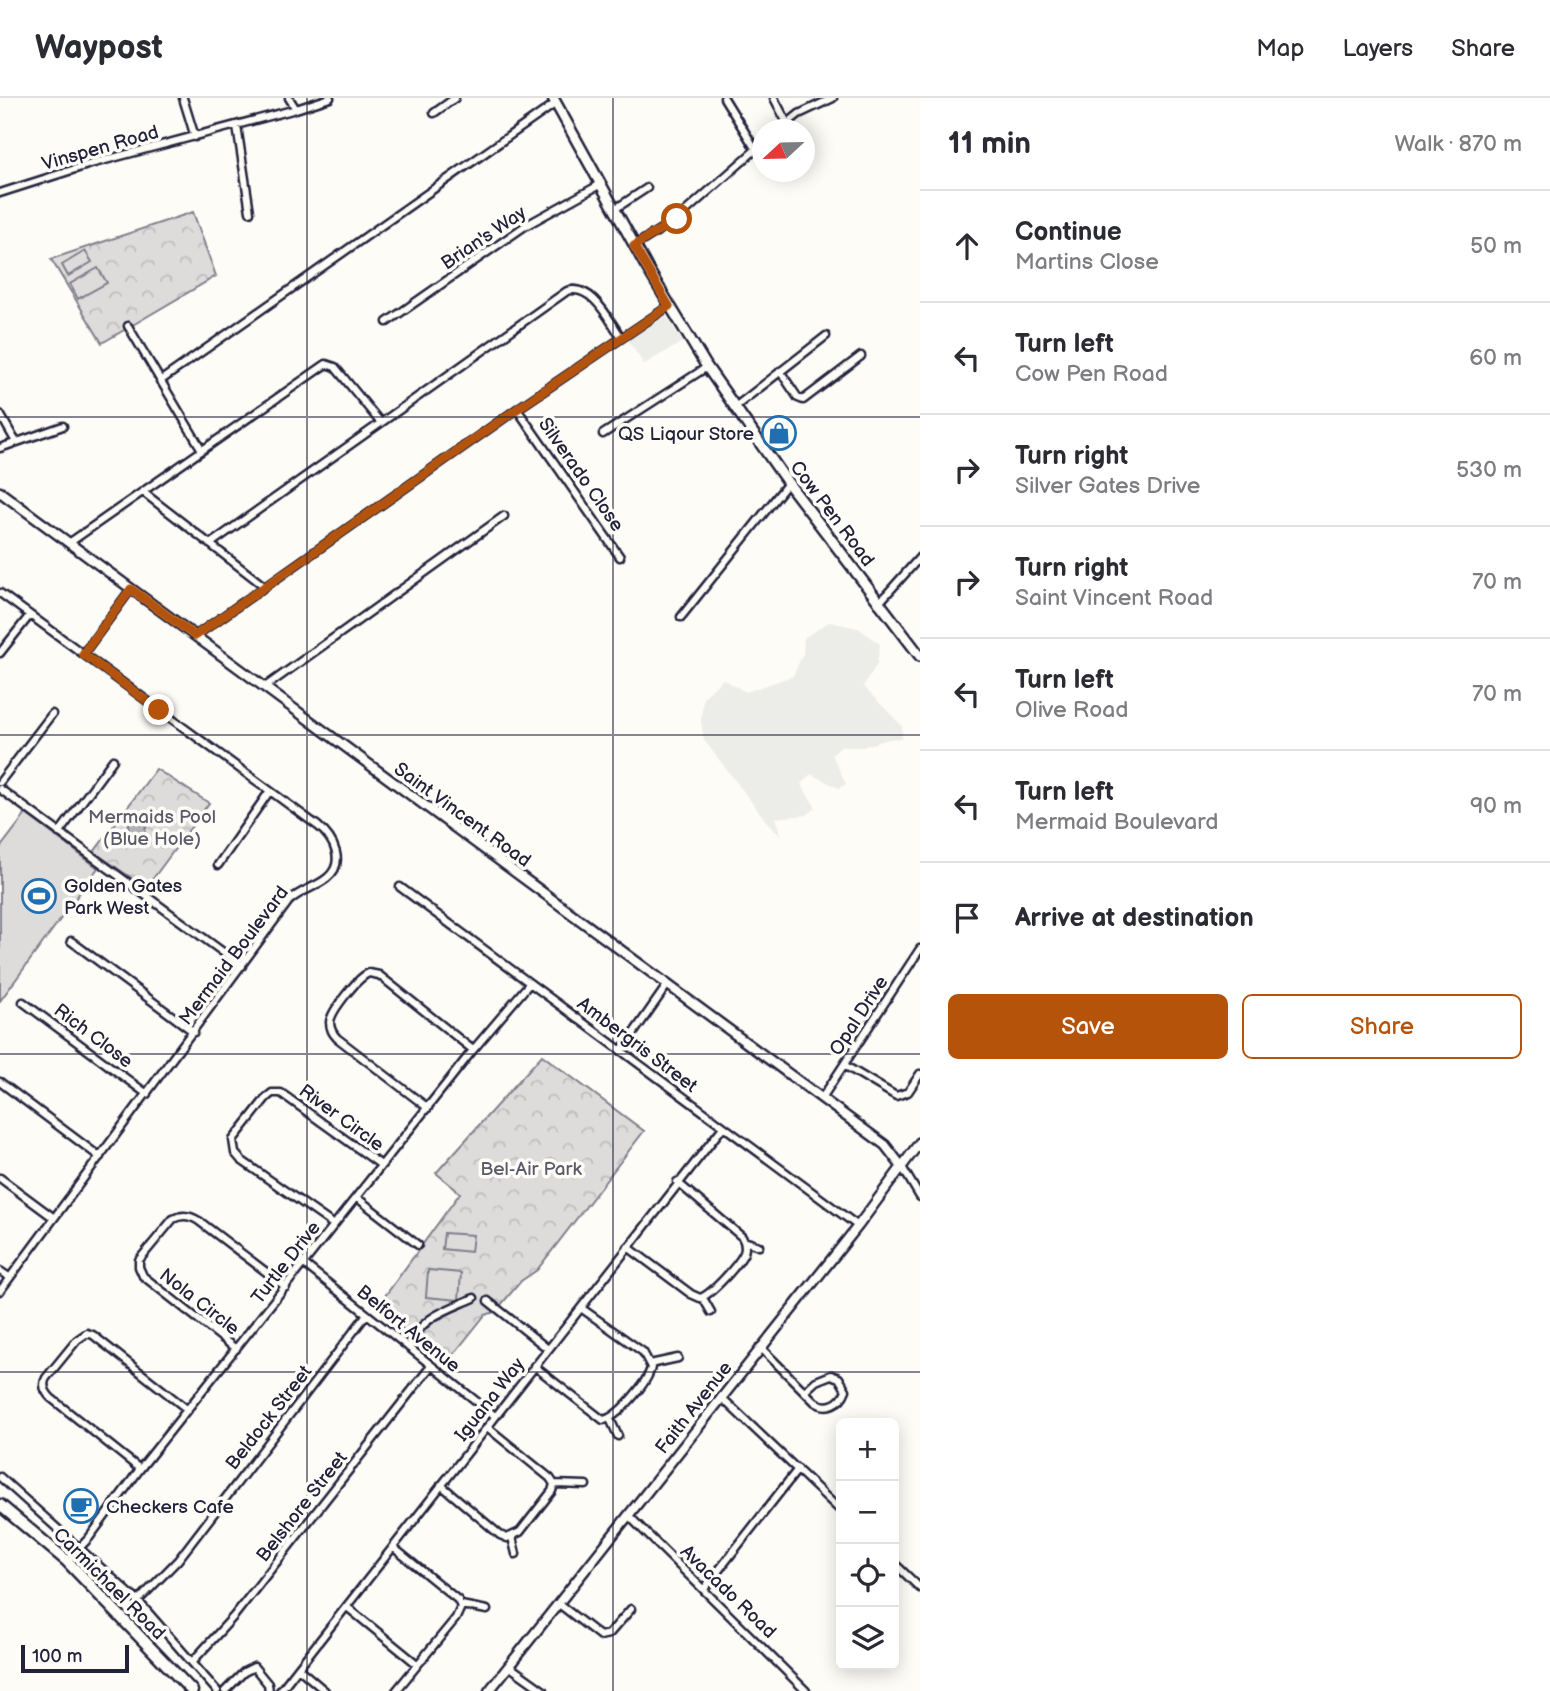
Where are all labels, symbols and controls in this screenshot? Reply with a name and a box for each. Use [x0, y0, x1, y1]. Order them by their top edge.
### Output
text: Waypost [35, 28, 163, 68]
text: Map [1256, 34, 1304, 63]
text: Layers [1342, 34, 1413, 63]
text: Share [1451, 34, 1515, 63]
north arrow [752, 119, 815, 182]
street label: Vinspen Road [39, 121, 161, 176]
text: 11 min [948, 126, 1031, 162]
text: Walk · 870 m [1394, 130, 1522, 158]
street label: Brian's Way [437, 201, 531, 275]
route start [661, 203, 692, 234]
text: Continue [1015, 217, 1122, 248]
icon: ahead [948, 227, 986, 265]
text: 50 m [1470, 232, 1522, 260]
text: Martins Close [1015, 248, 1159, 276]
text: Turn left [1015, 329, 1114, 360]
icon: left [948, 339, 986, 377]
text: 60 m [1469, 344, 1522, 372]
text: Cow Pen Road [1015, 360, 1168, 388]
street label: Silverado Close [533, 414, 628, 536]
shop icon: QS Liqour Store [760, 414, 798, 452]
place label: QS Liqour Store [618, 423, 754, 446]
text: Turn right [1015, 441, 1128, 472]
icon: right [948, 451, 986, 489]
text: 530 m [1456, 456, 1522, 484]
street label: Cow Pen Road [785, 457, 879, 571]
text: Silver Gates Drive [1015, 472, 1200, 500]
text: Turn right [1015, 553, 1128, 584]
icon: right [948, 563, 986, 601]
text: 70 m [1472, 568, 1522, 596]
text: Saint Vincent Road [1015, 584, 1213, 612]
text: Turn left [1015, 665, 1114, 696]
icon: left [948, 675, 986, 713]
text: 70 m [1472, 680, 1522, 708]
route end [143, 694, 174, 725]
text: Olive Road [1015, 696, 1128, 724]
street label: Saint Vincent Road [389, 758, 535, 873]
text: Turn left [1015, 777, 1114, 808]
icon: left [948, 787, 986, 825]
text: 90 m [1470, 792, 1522, 820]
park label: Mermaids Pool (Blue Hole) [88, 806, 216, 851]
text: Mermaid Boulevard [1015, 808, 1218, 836]
place label: Golden Gates Park West [64, 875, 182, 920]
sports icon: Golden Gates Park West [20, 877, 58, 915]
street label: Mermaid Boulevard [174, 882, 294, 1030]
icon: arrive [948, 899, 986, 937]
text: Arrive at destination [1015, 903, 1254, 934]
street label: Opal Drive [825, 972, 893, 1060]
street label: Ambergris Street [572, 993, 702, 1098]
button: Save [948, 994, 1228, 1059]
button: Share [1242, 994, 1522, 1059]
street label: Rich Close [49, 999, 137, 1073]
street label: River Circle [294, 1080, 388, 1157]
park label: Bel-Air Park [480, 1158, 582, 1181]
street label: Turtle Drive [247, 1217, 326, 1309]
street label: Nola Circle [155, 1264, 244, 1340]
street label: Belfort Avenue [352, 1280, 464, 1378]
street label: Iguana Way [450, 1353, 530, 1446]
street label: Faith Avenue [651, 1357, 737, 1459]
street label: Beldock Street [221, 1361, 317, 1475]
map controls [836, 1418, 899, 1670]
button: + [836, 1418, 899, 1481]
street label: Belshore Street [252, 1447, 353, 1567]
button: − [836, 1481, 899, 1544]
cafe icon: Checkers Cafe [62, 1487, 100, 1525]
place label: Checkers Cafe [106, 1496, 234, 1519]
street label: Carmichael Road [48, 1523, 170, 1645]
street label: Avacado Road [675, 1541, 781, 1644]
button: locate [836, 1544, 899, 1607]
button: layers [836, 1607, 899, 1670]
scale bar [21, 1642, 130, 1674]
text: 100 m [32, 1645, 83, 1668]

